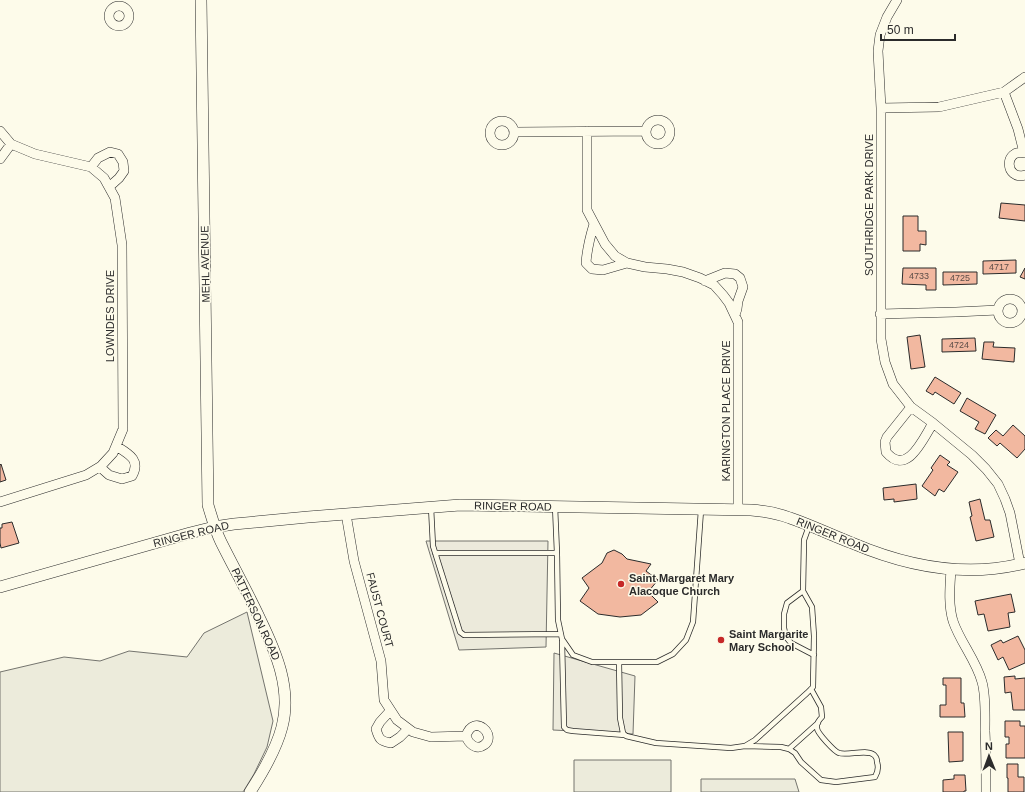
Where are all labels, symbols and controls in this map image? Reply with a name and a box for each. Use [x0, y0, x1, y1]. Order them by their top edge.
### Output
scale bar [881, 16, 955, 42]
text: 50 m [887, 23, 914, 37]
street label: SOUTHRIDGE PARK DRIVE [863, 134, 875, 276]
street label: MEHL AVENUE [198, 225, 212, 303]
house number: 4717 [989, 262, 1009, 272]
street label: LOWNDES DRIVE [104, 270, 116, 362]
house number: 4733 [909, 271, 929, 281]
house number: 4725 [950, 273, 970, 283]
house number: 4724 [949, 340, 969, 350]
street label: KARINGTON PLACE DRIVE [720, 341, 732, 482]
street label: RINGER ROAD [474, 499, 552, 513]
street label: RINGER ROAD [795, 515, 871, 555]
street label: RINGER ROAD [152, 519, 230, 549]
street label: PATTERSON ROAD [229, 566, 283, 662]
street label: FAUST COURT [364, 571, 396, 649]
place label: Saint Margaret Mary Alacoque Church [629, 572, 735, 597]
marker: Saint Margaret Mary Alacoque Church [616, 579, 626, 589]
place label: Saint Margarite Mary School [729, 628, 808, 653]
marker: Saint Margarite Mary School [716, 635, 726, 645]
north arrow [969, 736, 1009, 776]
text: N [985, 740, 993, 752]

